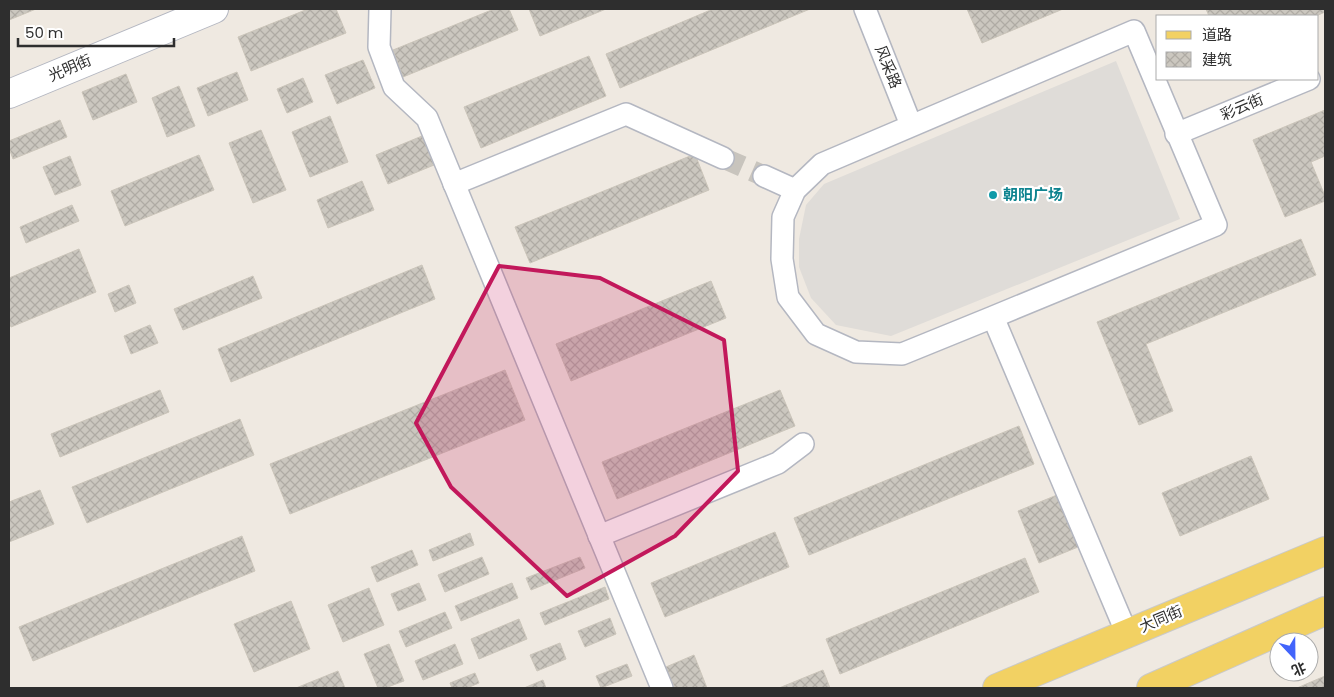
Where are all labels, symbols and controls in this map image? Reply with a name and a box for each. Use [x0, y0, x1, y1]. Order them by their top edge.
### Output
scale bar [18, 15, 174, 47]
legend [1156, 15, 1319, 80]
text: 50 m [25, 22, 63, 43]
text: 道路 [1202, 24, 1232, 45]
street label: 风采路 [870, 42, 907, 92]
street label: 光明街 [45, 49, 95, 86]
text: 建筑 [1202, 49, 1232, 70]
street label: 彩云街 [1217, 88, 1267, 125]
place label: 朝阳广场 [1003, 184, 1063, 205]
marker: 朝阳广场 [987, 189, 999, 201]
street label: 大同街 [1136, 600, 1186, 637]
north arrow [1269, 632, 1319, 682]
text: 北 [1289, 657, 1309, 681]

